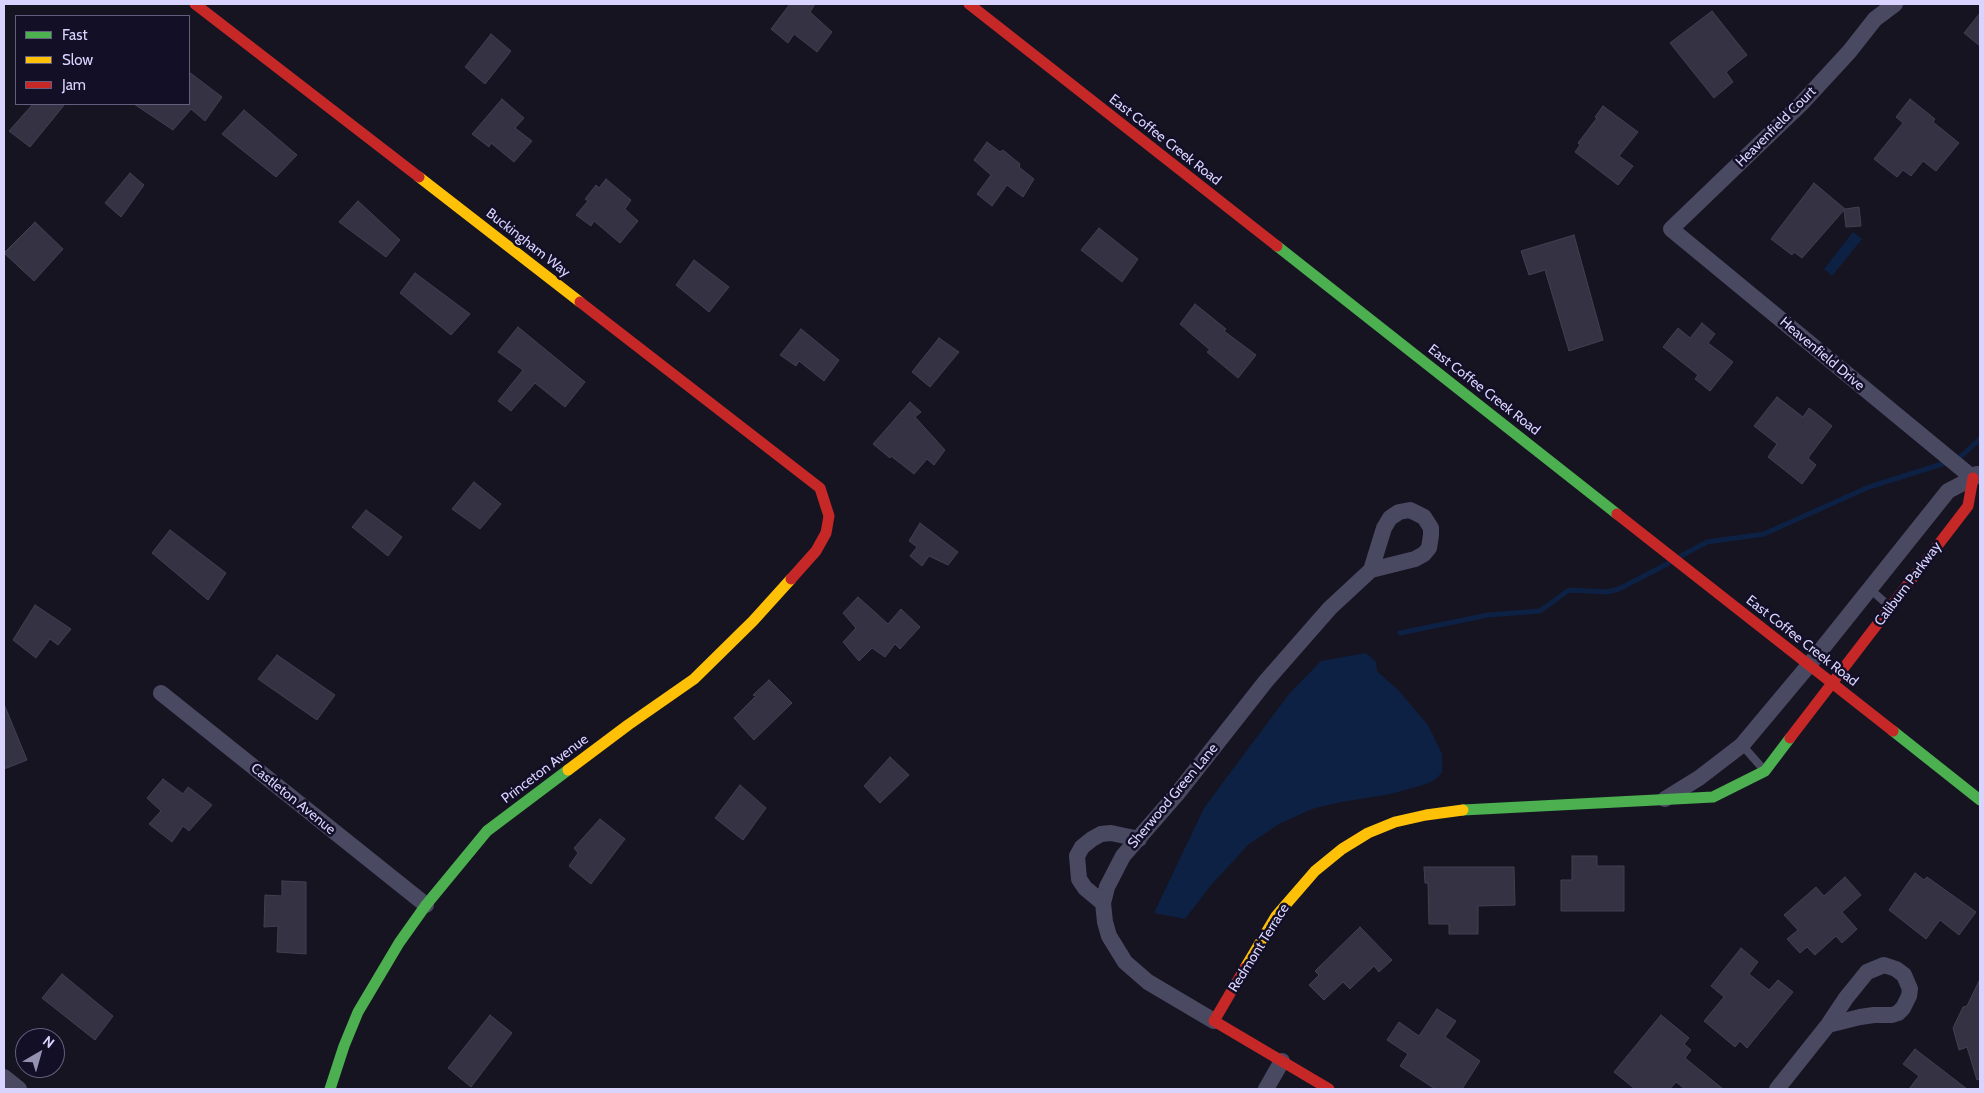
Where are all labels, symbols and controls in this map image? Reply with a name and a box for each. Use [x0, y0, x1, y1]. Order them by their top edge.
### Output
legend [15, 15, 190, 105]
text: Fast [62, 26, 87, 44]
text: Slow [62, 51, 93, 69]
text: Jam [62, 76, 86, 94]
street label: Heavenfield Court [1732, 83, 1820, 171]
street label: East Coffee Creek Road [1106, 91, 1224, 189]
street label: Buckingham Way [483, 205, 573, 281]
street label: Heavenfield Drive [1776, 314, 1868, 394]
street label: East Coffee Creek Road [1425, 341, 1543, 439]
street label: Caliburn Parkway [1871, 539, 1945, 629]
street label: East Coffee Creek Road [1743, 592, 1861, 690]
street label: Princeton Avenue [498, 731, 592, 807]
street label: Sherwood Green Lane [1124, 740, 1222, 852]
street label: Castleton Avenue [247, 760, 339, 838]
street label: Redmont Terrace [1225, 901, 1293, 995]
north arrow [15, 1028, 65, 1078]
text: N [39, 1032, 58, 1052]

